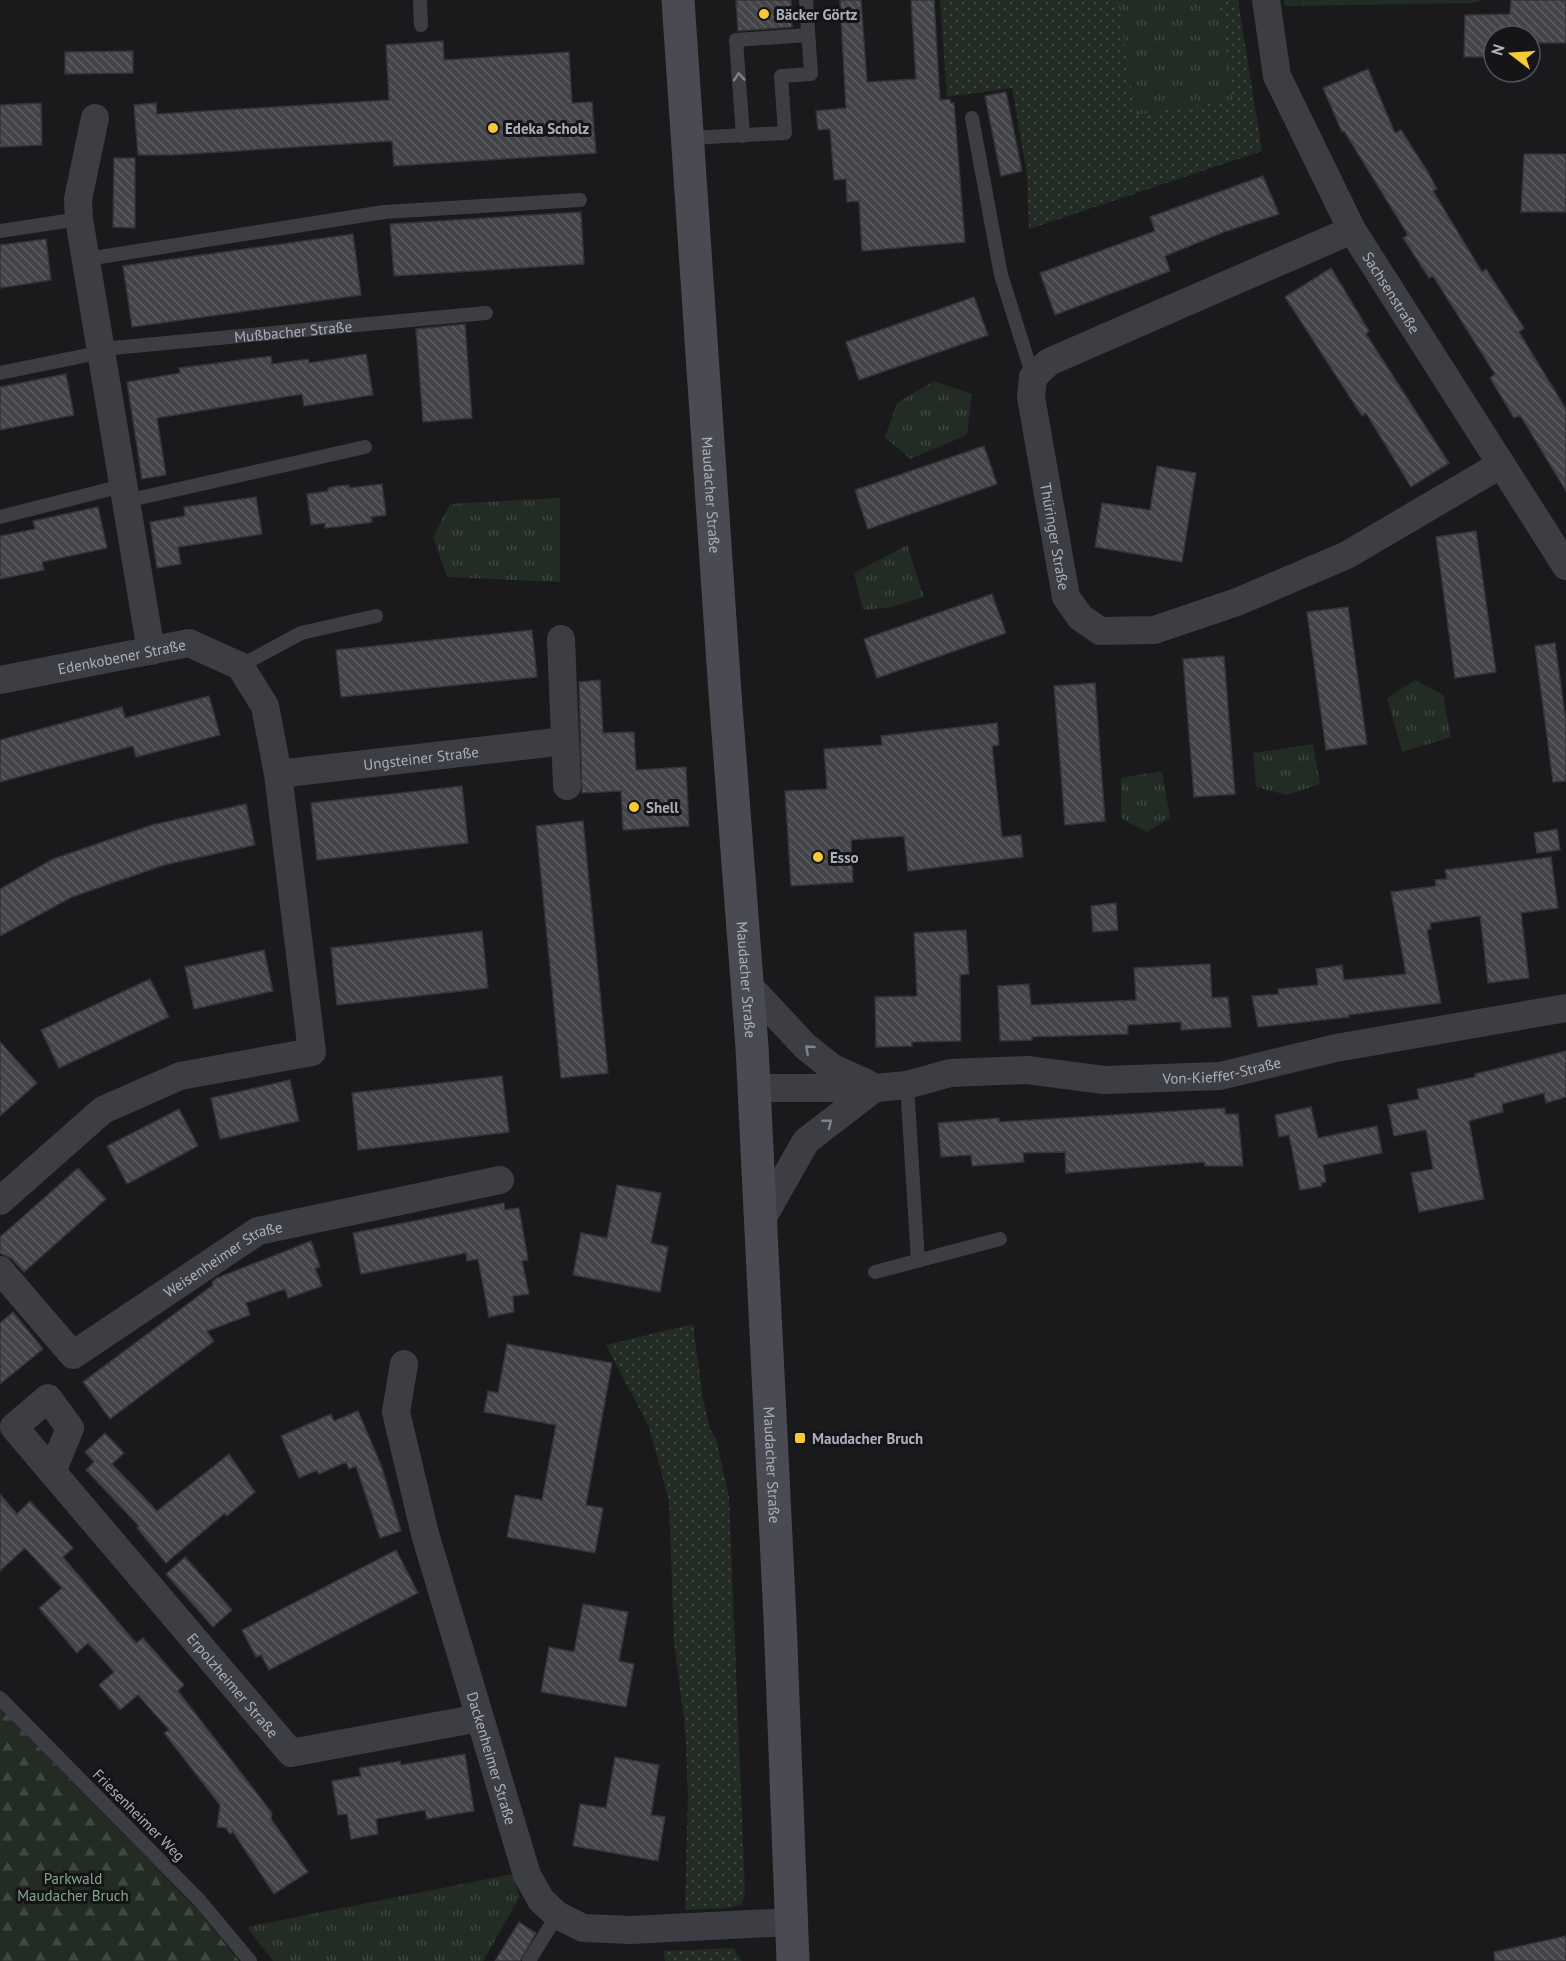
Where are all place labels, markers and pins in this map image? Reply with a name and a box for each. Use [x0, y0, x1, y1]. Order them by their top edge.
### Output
place label: Bäcker Görtz [776, 5, 858, 24]
marker: Bäcker Görtz [757, 7, 771, 21]
place label: Edeka Scholz [505, 119, 589, 138]
marker: Edeka Scholz [486, 121, 500, 135]
place label: Shell [646, 798, 679, 817]
marker: Shell [627, 800, 641, 814]
place label: Esso [830, 848, 859, 867]
marker: Esso [811, 850, 825, 864]
place label: Maudacher Bruch [812, 1429, 923, 1448]
marker: Maudacher Bruch [793, 1431, 807, 1445]

